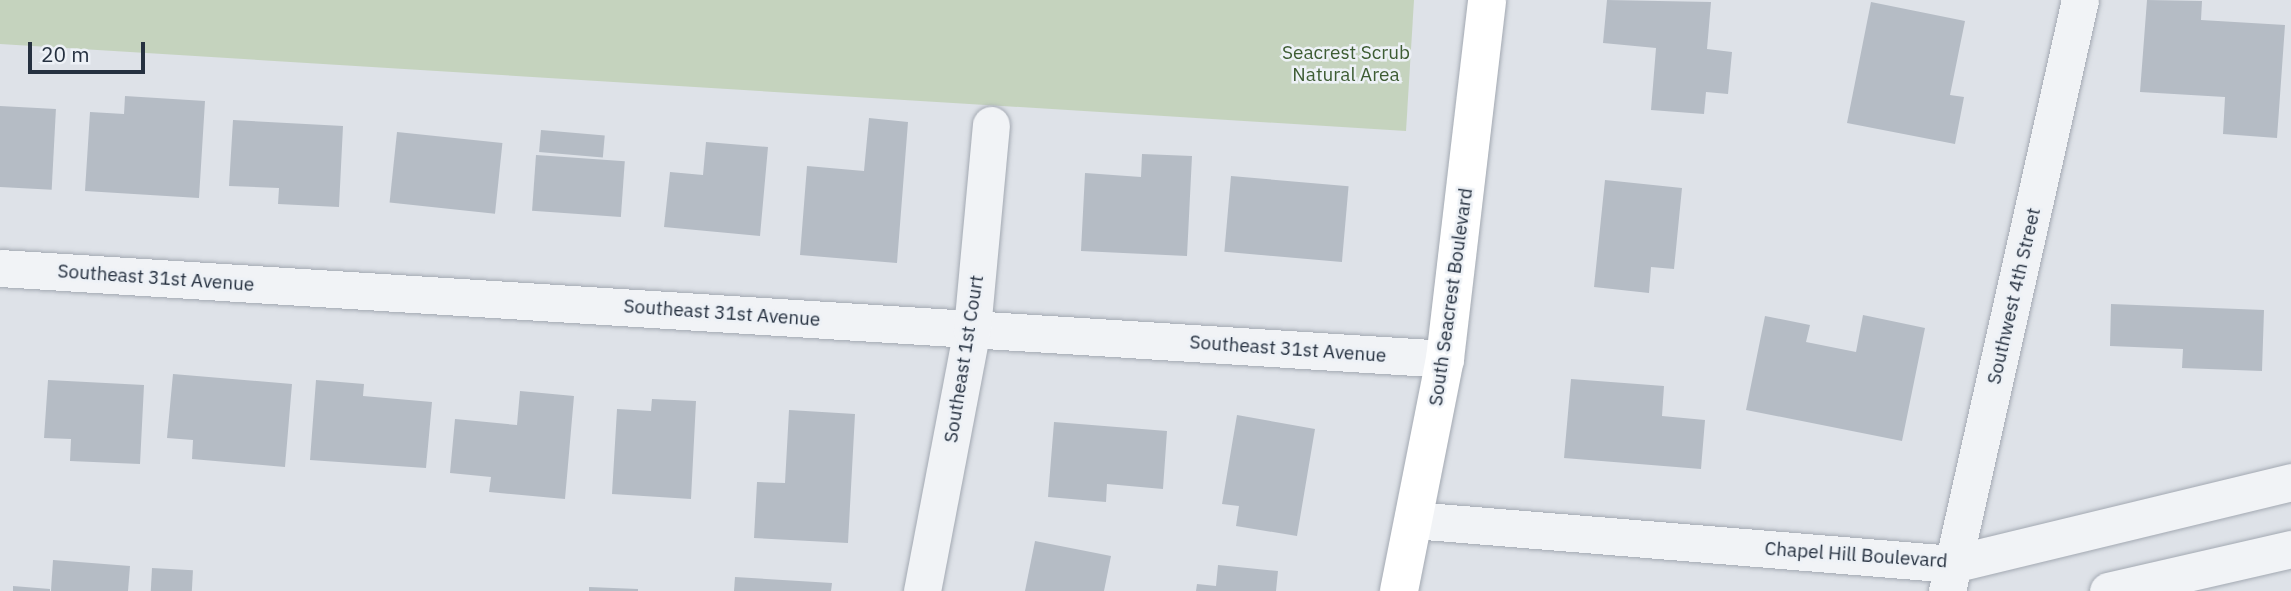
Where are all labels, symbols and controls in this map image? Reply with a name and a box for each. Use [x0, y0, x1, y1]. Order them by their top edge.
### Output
scale bar [32, 28, 149, 72]
text: 20 m [41, 40, 90, 68]
park label: Seacrest Scrub Natural Area [1282, 42, 1410, 86]
street label: South Seacrest Boulevard [1424, 187, 1478, 407]
street label: Southwest 4th Street [1983, 205, 2045, 387]
street label: Southeast 31st Avenue [57, 260, 255, 296]
street label: Southeast 1st Court [939, 274, 989, 444]
street label: Southeast 31st Avenue [623, 295, 821, 331]
street label: Southeast 31st Avenue [1189, 331, 1387, 367]
street label: Chapel Hill Boulevard [1764, 537, 1948, 573]

